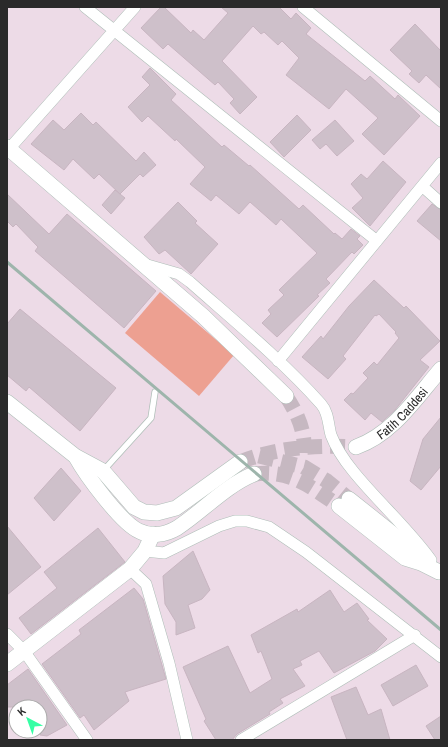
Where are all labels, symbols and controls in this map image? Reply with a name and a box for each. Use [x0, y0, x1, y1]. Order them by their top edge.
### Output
street label: Fatih Caddesi [373, 384, 432, 443]
north arrow [8, 699, 48, 739]
text: K [14, 704, 29, 719]

